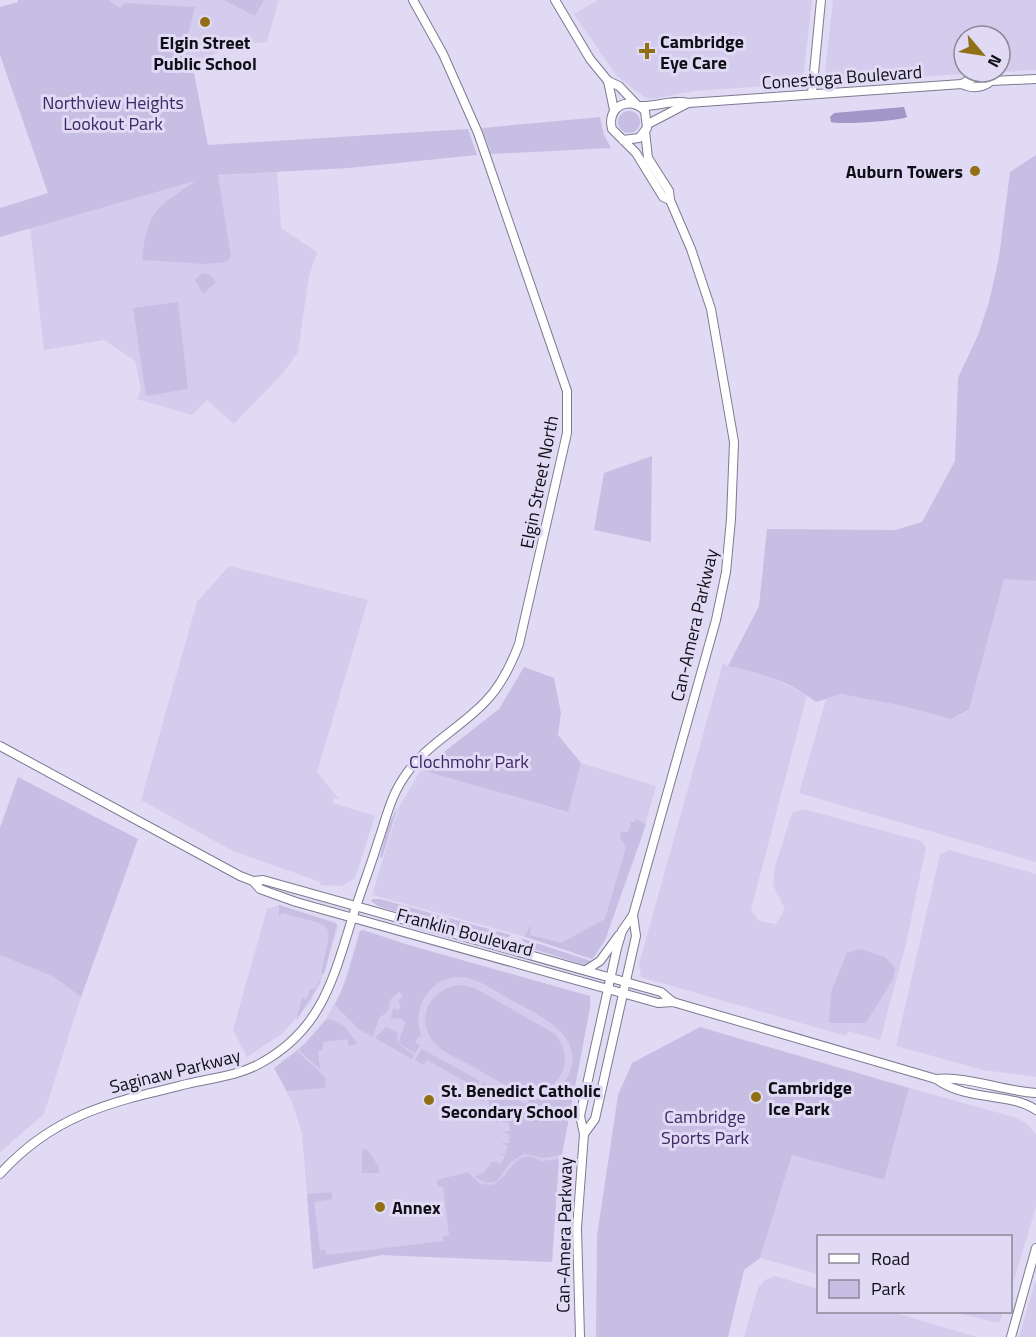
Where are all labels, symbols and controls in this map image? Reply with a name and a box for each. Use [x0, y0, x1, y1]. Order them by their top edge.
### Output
marker: Elgin Street Public School [198, 15, 212, 29]
north arrow [952, 24, 1012, 84]
place label: Cambridge Eye Care [660, 28, 744, 76]
place label: Elgin Street Public School [153, 29, 257, 77]
marker: Cambridge Eye Care [638, 42, 656, 60]
text: N [982, 51, 1008, 72]
street label: Conestoga Boulevard [761, 58, 923, 96]
park label: Northview Heights Lookout Park [42, 89, 184, 137]
place label: Auburn Towers [846, 158, 963, 185]
marker: Auburn Towers [968, 164, 982, 178]
street label: Elgin Street North [513, 413, 565, 551]
street label: Can-Amera Parkway [663, 546, 725, 704]
park label: Clochmohr Park [409, 748, 529, 775]
street label: Franklin Boulevard [394, 901, 536, 963]
street label: Saginaw Parkway [107, 1042, 244, 1100]
place label: Cambridge Ice Park [768, 1074, 852, 1122]
place label: St. Benedict Catholic Secondary School [441, 1077, 601, 1125]
marker: Cambridge Ice Park [749, 1090, 763, 1104]
marker: St. Benedict Catholic Secondary School [422, 1093, 436, 1107]
park label: Cambridge Sports Park [661, 1103, 749, 1151]
street label: Can-Amera Parkway [549, 1156, 579, 1313]
place label: Annex [392, 1194, 441, 1221]
marker: Annex [373, 1200, 387, 1214]
legend [817, 1235, 1012, 1313]
text: Road [871, 1245, 910, 1272]
text: Park [871, 1275, 906, 1302]

